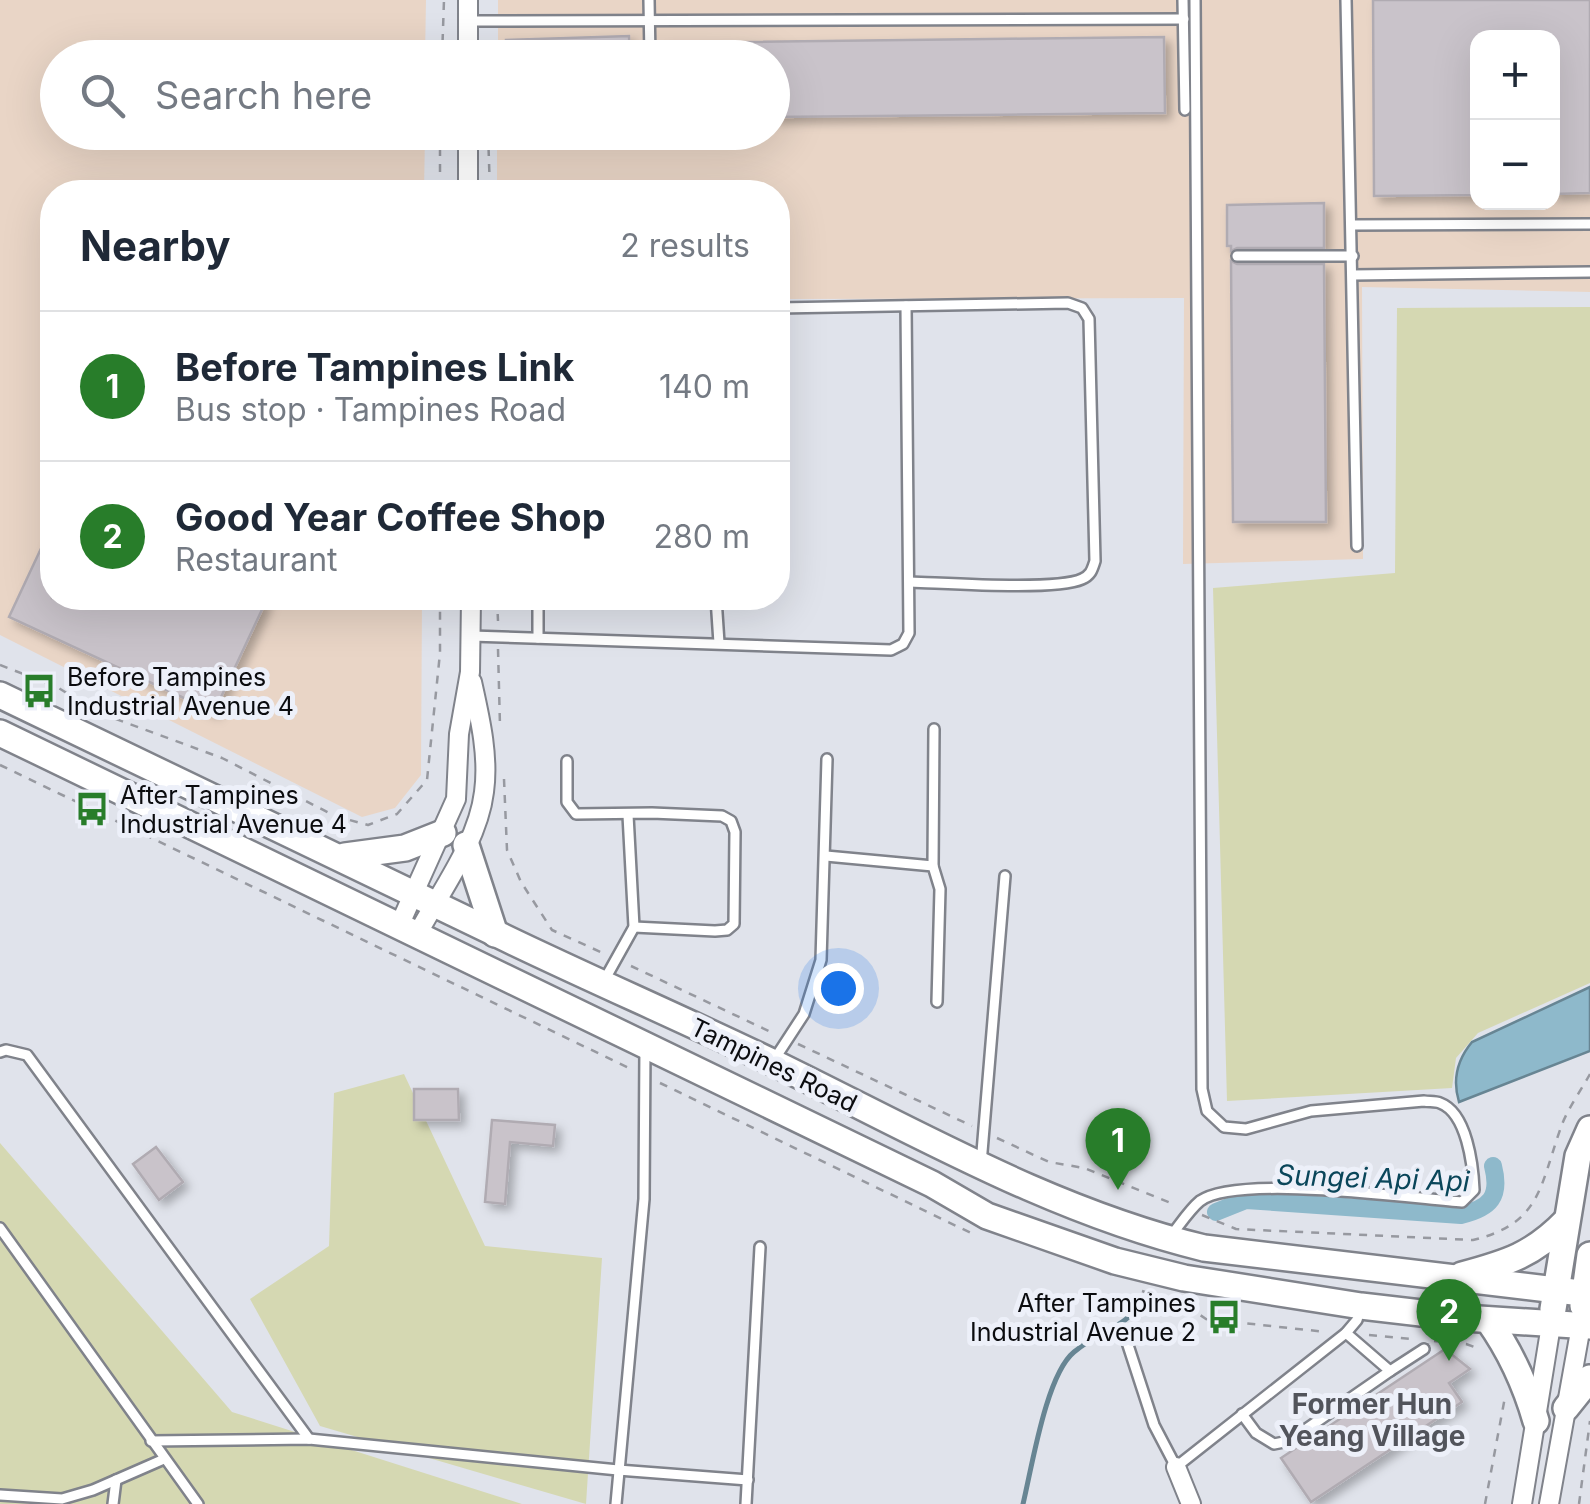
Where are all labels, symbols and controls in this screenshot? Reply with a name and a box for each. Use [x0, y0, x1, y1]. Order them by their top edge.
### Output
map controls [1470, 30, 1560, 210]
button: + [1470, 30, 1560, 120]
search box [40, 40, 790, 150]
icon: search [75, 68, 130, 123]
text: Search here [155, 72, 372, 118]
button: − [1470, 120, 1560, 210]
text: Nearby [80, 220, 231, 271]
text: 2 results [620, 226, 750, 265]
text: Before Tampines Link [175, 344, 574, 390]
text: 1 [106, 367, 119, 406]
text: 140 m [659, 367, 750, 406]
text: Bus stop · Tampines Road [175, 390, 566, 429]
text: Good Year Coffee Shop [175, 494, 606, 540]
text: 2 [102, 517, 123, 556]
text: 280 m [653, 517, 750, 556]
text: Restaurant [175, 540, 338, 579]
place label: Before Tampines Industrial Avenue 4 [67, 662, 294, 721]
bus stop icon: Before Tampines Industrial Avenue 4 [20, 672, 58, 710]
place label: After Tampines Industrial Avenue 4 [120, 780, 347, 839]
bus stop icon: After Tampines Industrial Avenue 4 [73, 790, 111, 828]
your location [813, 963, 864, 1014]
street label: Tampines Road [686, 1012, 862, 1118]
pin: 1 [1086, 1108, 1150, 1190]
water label: Sungei Api Api [1276, 1158, 1471, 1198]
pin: 2 [1416, 1278, 1482, 1361]
place label: After Tampines Industrial Avenue 2 [970, 1288, 1196, 1347]
bus stop icon: After Tampines Industrial Avenue 2 [1205, 1298, 1243, 1336]
district label: Former Hun Yeang Village [1279, 1387, 1465, 1453]

